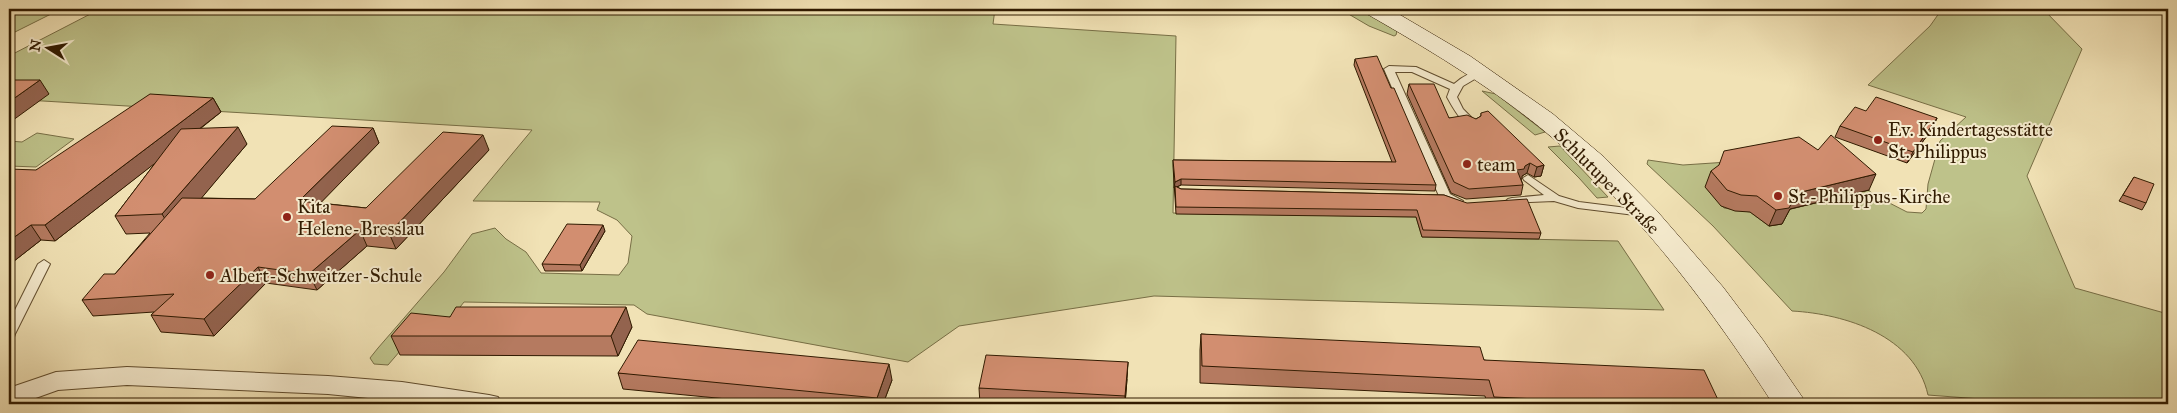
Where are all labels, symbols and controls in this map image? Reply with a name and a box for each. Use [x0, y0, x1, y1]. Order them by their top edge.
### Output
north arrow [22, 22, 72, 72]
text: N [26, 38, 45, 53]
place label: Ev. Kindertagesstätte St. Philippus [1888, 118, 2053, 163]
street label: Schlutuper Straße [1549, 123, 1665, 239]
marker: Ev. Kindertagesstätte St. Philippus [1872, 134, 1884, 146]
place label: team [1477, 153, 1516, 176]
marker: team [1461, 158, 1473, 170]
place label: St.-Philippus-Kirche [1788, 185, 1951, 208]
marker: St.-Philippus-Kirche [1772, 190, 1784, 202]
place label: Kita Helene-Bresslau [297, 195, 425, 240]
marker: Kita Helene-Bresslau [281, 211, 293, 223]
place label: Albert-Schweitzer-Schule [219, 264, 422, 287]
marker: Albert-Schweitzer-Schule [204, 269, 216, 281]

